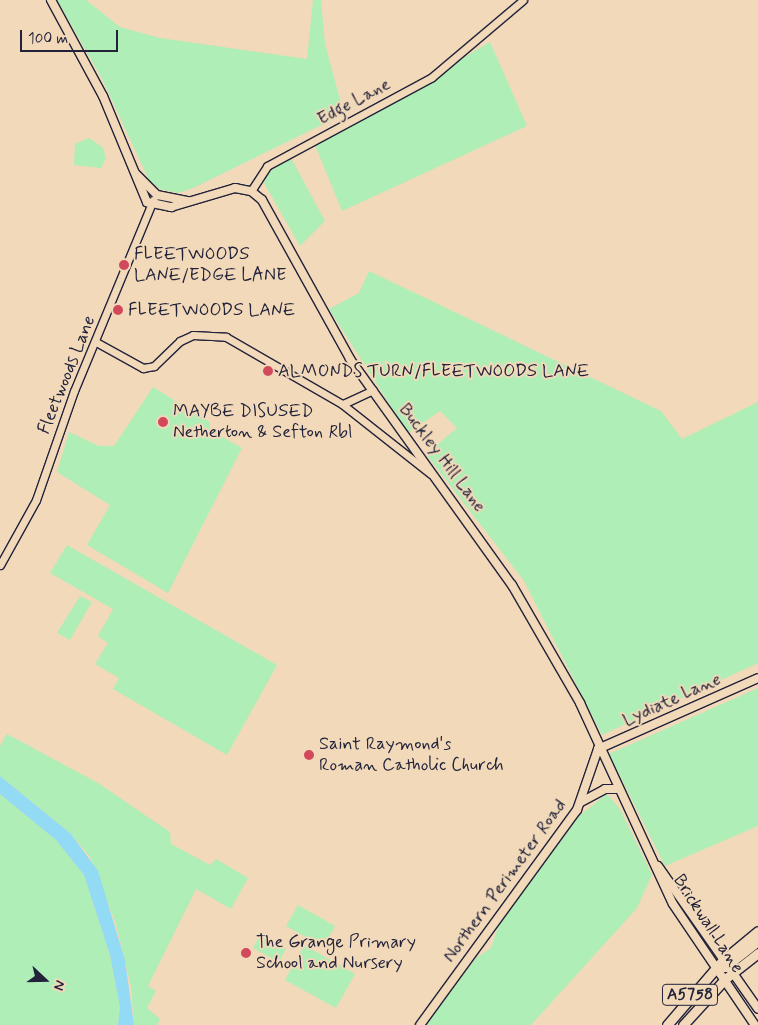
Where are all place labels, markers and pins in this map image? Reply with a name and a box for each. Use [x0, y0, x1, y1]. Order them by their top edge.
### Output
place label: FLEETWOODS LANE/EDGE LANE [134, 244, 289, 286]
marker: FLEETWOODS LANE/EDGE LANE [118, 259, 130, 271]
place label: FLEETWOODS LANE [128, 299, 295, 321]
marker: FLEETWOODS LANE [112, 304, 124, 316]
place label: ALMONDS TURN/FLEETWOODS LANE [278, 360, 587, 382]
marker: ALMONDS TURN/FLEETWOODS LANE [262, 365, 274, 377]
place label: MAYBE DISUSED Netherton & Sefton Rbl [173, 401, 353, 444]
marker: MAYBE DISUSED Netherton & Sefton Rbl [157, 416, 169, 428]
place label: Saint Raymond's Roman Catholic Church [319, 734, 507, 776]
marker: Saint Raymond's Roman Catholic Church [303, 749, 315, 761]
place label: The Grange Primary School and Nursery [256, 932, 419, 974]
marker: The Grange Primary School and Nursery [240, 947, 252, 959]

